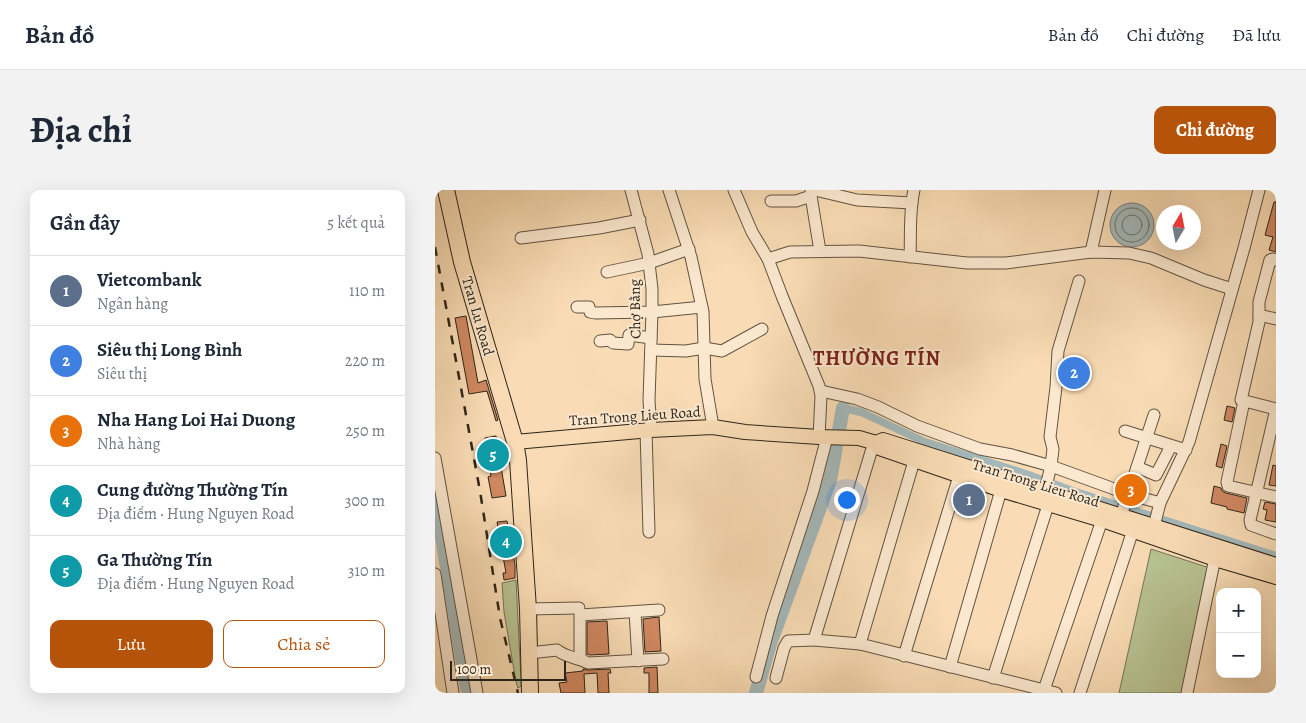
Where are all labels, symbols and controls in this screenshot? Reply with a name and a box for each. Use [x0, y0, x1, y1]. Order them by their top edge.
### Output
text: Bản đồ [25, 19, 94, 51]
text: Bản đồ [1048, 23, 1099, 47]
text: Chỉ đường [1127, 23, 1204, 47]
text: Đã lưu [1232, 23, 1281, 47]
text: Địa chỉ [30, 106, 132, 154]
button: Chỉ đường [1154, 106, 1276, 154]
north arrow [1156, 205, 1201, 250]
text: Gần đây [50, 209, 120, 237]
text: 5 kết quả [327, 212, 385, 234]
text: Vietcombank [97, 267, 202, 293]
street label: Tran Lu Road [457, 274, 499, 359]
street label: Chợ Bằng [624, 278, 646, 339]
text: 1 [63, 280, 69, 302]
text: 110 m [349, 280, 385, 302]
text: Ngân hàng [97, 293, 168, 315]
text: Siêu thị Long Bình [97, 337, 242, 363]
district label: THƯỜNG TÍN [813, 345, 941, 372]
text: 2 [62, 350, 70, 372]
text: 220 m [345, 350, 385, 372]
pin: 2 [1058, 354, 1090, 392]
text: Siêu thị [97, 363, 147, 385]
street label: Tran Trong Lieu Road [569, 401, 702, 431]
text: Nha Hang Loi Hai Duong [97, 407, 295, 433]
text: 3 [63, 420, 69, 442]
text: 250 m [346, 420, 385, 442]
text: Nhà hàng [97, 433, 160, 455]
pin: 5 [477, 436, 509, 474]
street label: Tran Trong Lieu Road [970, 454, 1103, 512]
pin: 3 [1115, 471, 1147, 509]
text: Cung đường Thường Tín [97, 477, 288, 503]
pin: 1 [953, 481, 985, 519]
your location [834, 487, 860, 513]
text: 4 [62, 490, 70, 512]
text: 300 m [345, 490, 385, 512]
text: Địa điểm · Hung Nguyen Road [97, 503, 294, 525]
pin: 4 [490, 523, 522, 561]
text: Ga Thường Tín [97, 547, 212, 573]
text: 5 [63, 560, 69, 582]
text: 310 m [348, 560, 385, 582]
text: Địa điểm · Hung Nguyen Road [97, 573, 294, 595]
map controls [1216, 588, 1261, 678]
button: + [1216, 588, 1261, 633]
button: Lưu [50, 620, 213, 668]
button: Chia sẻ [223, 620, 385, 668]
button: − [1216, 633, 1261, 678]
scale bar [450, 658, 566, 681]
text: 100 m [457, 660, 491, 679]

